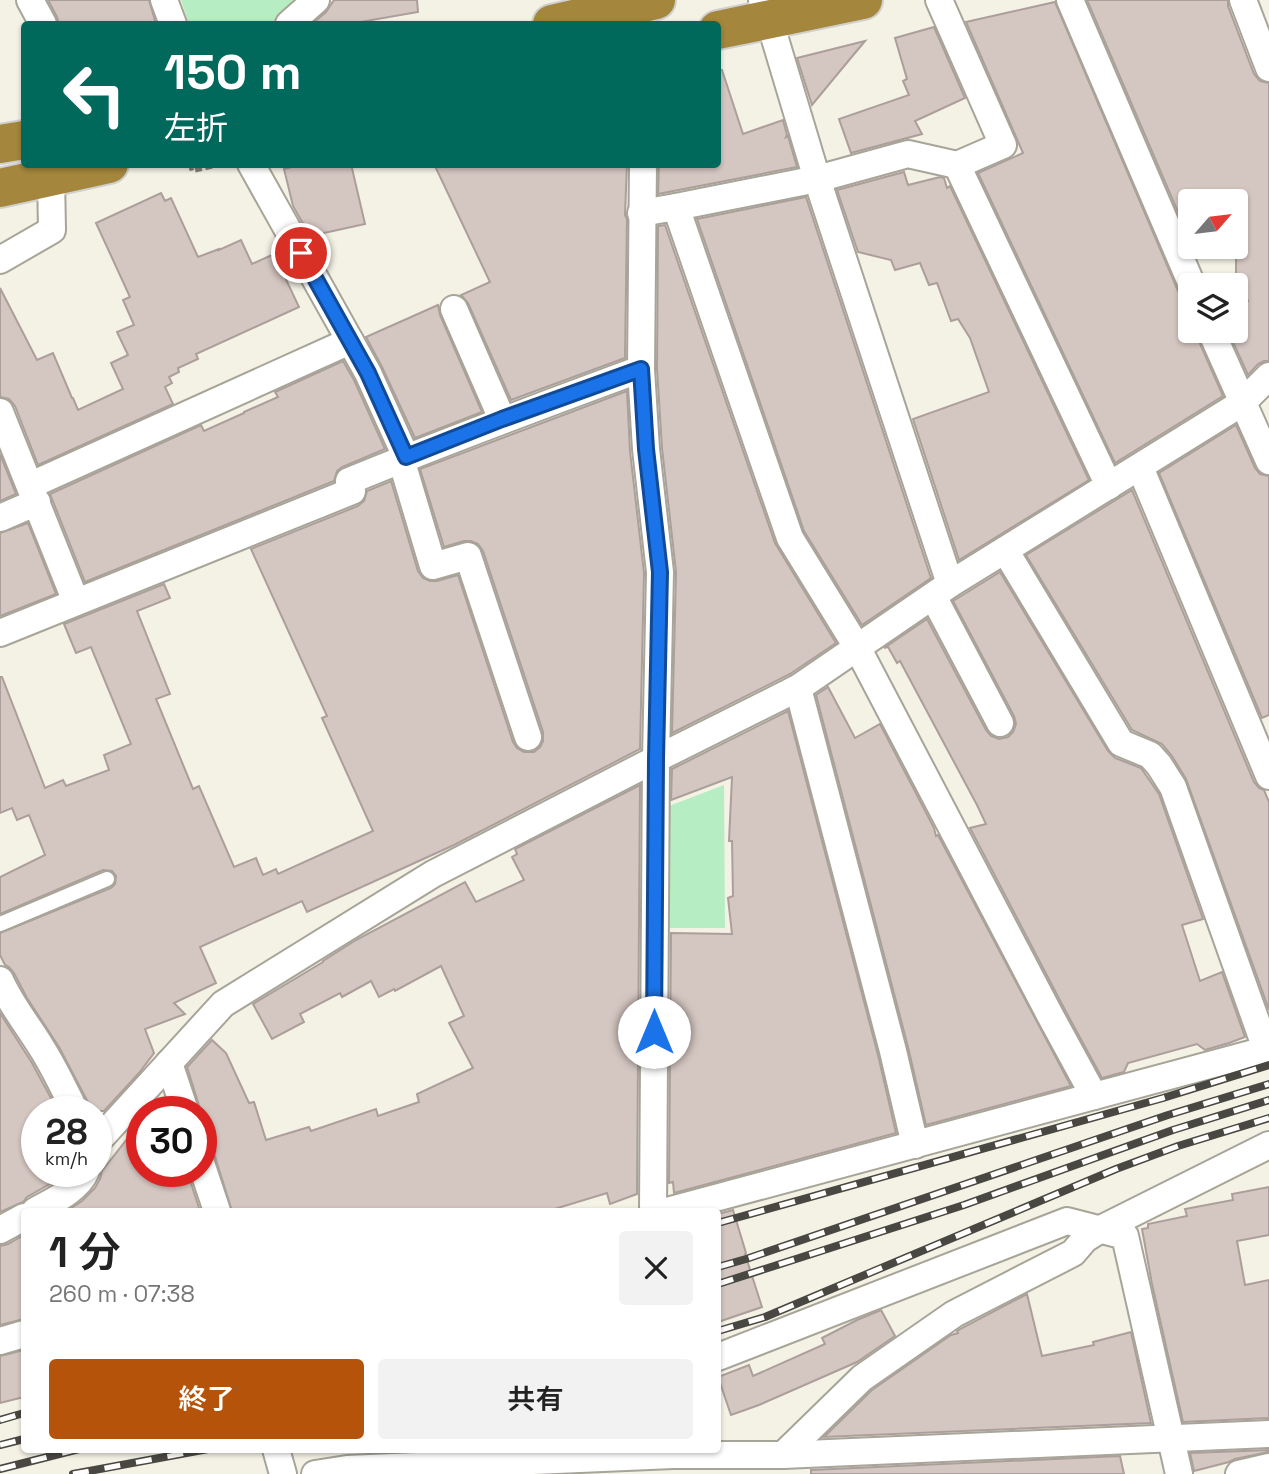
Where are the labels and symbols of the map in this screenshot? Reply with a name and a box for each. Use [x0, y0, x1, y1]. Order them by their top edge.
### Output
north arrow [1178, 189, 1248, 259]
pin [271, 223, 331, 283]
position arrow [617, 995, 691, 1069]
speed limit sign: 30 [126, 1096, 217, 1187]

